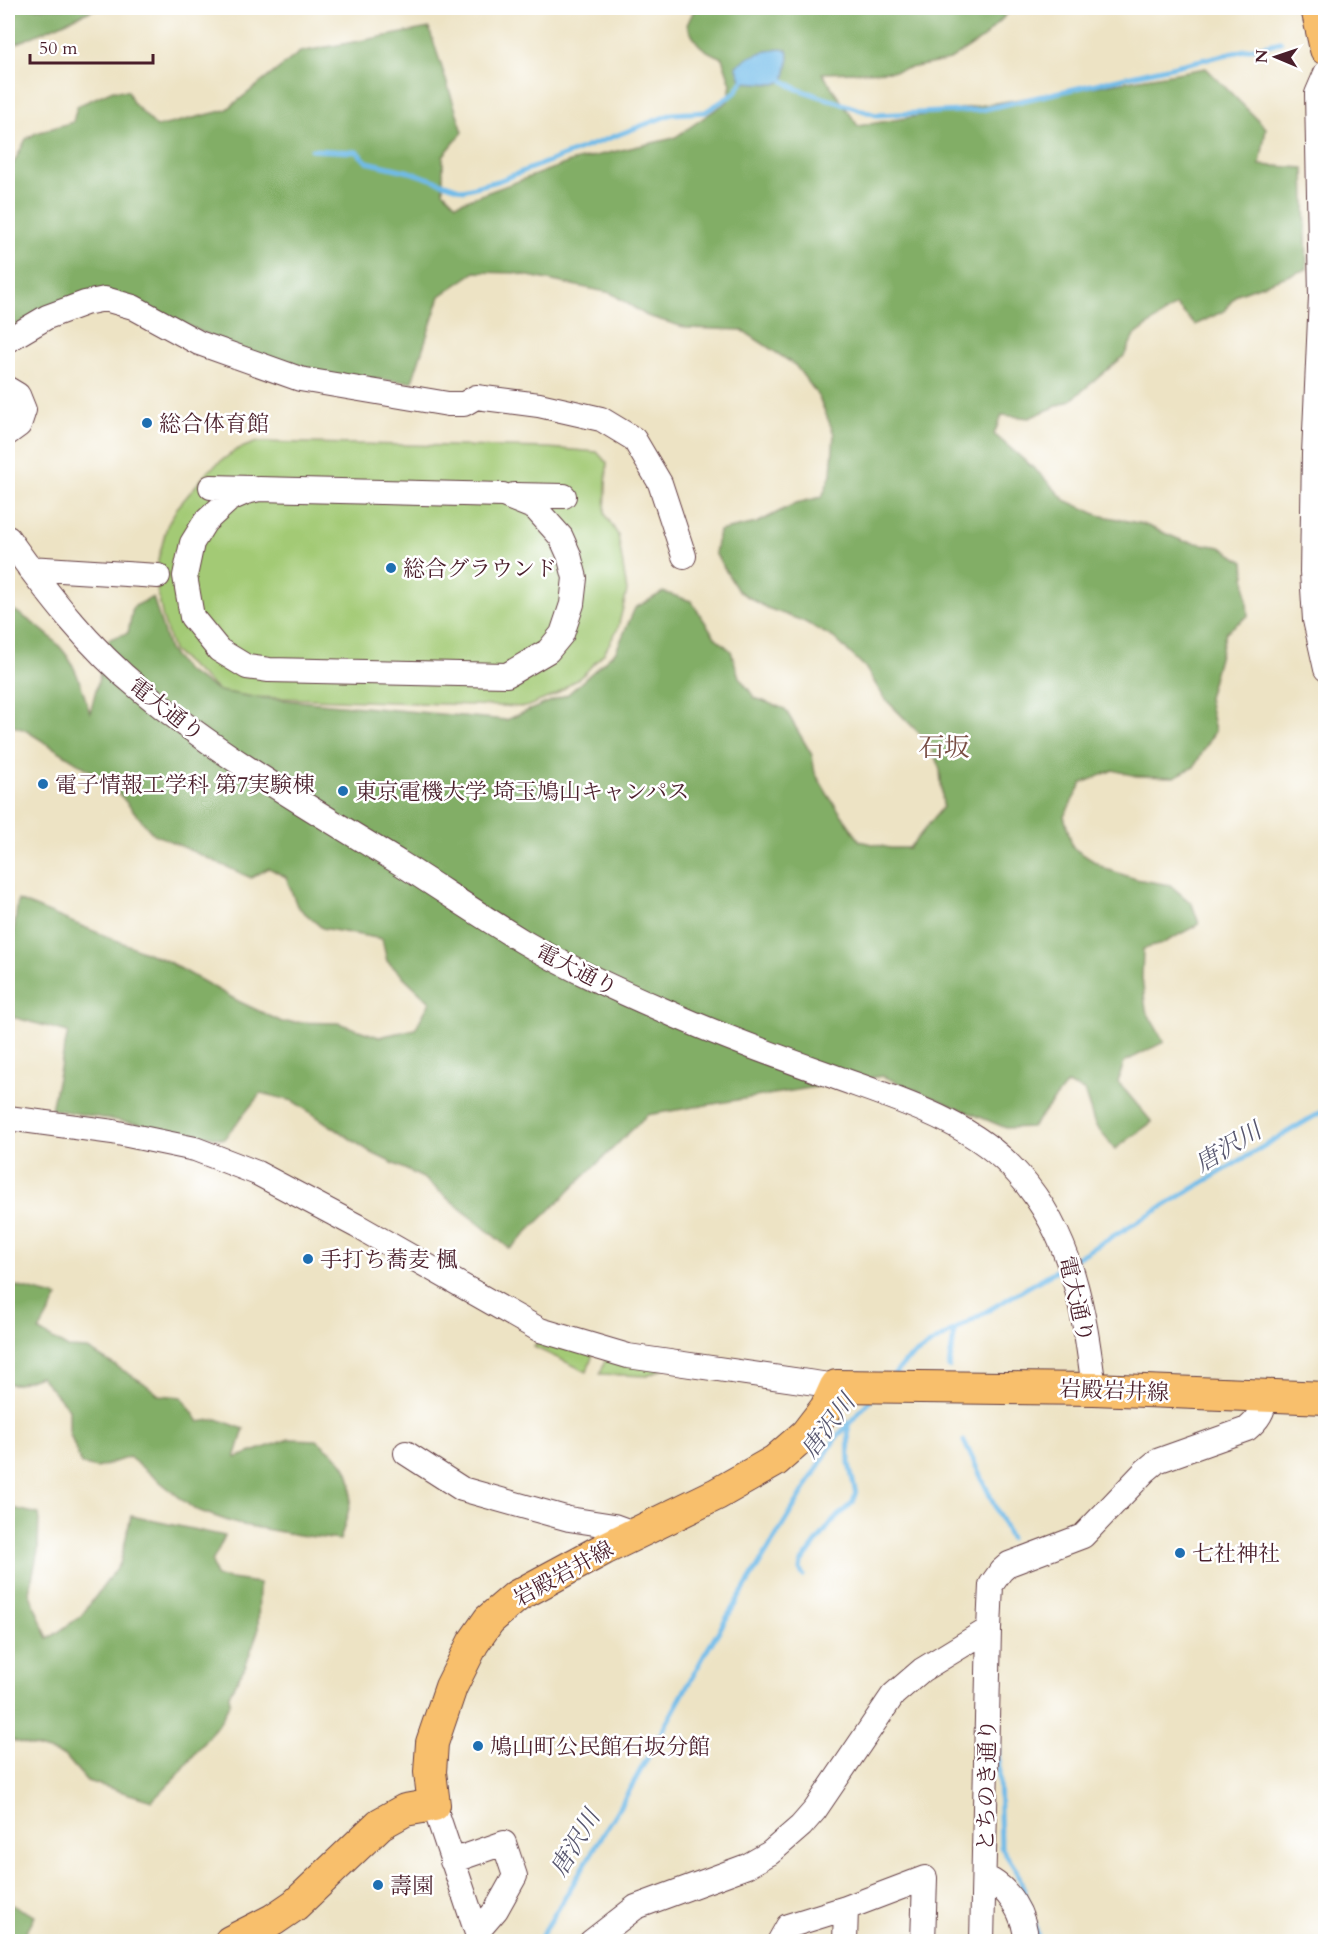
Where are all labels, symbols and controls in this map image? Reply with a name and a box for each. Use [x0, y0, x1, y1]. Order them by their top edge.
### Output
scale bar [30, 27, 153, 65]
north arrow [1246, 27, 1306, 87]
text: 50 m [39, 36, 78, 61]
text: N [1251, 49, 1273, 64]
place label: 総合体育館 [159, 409, 269, 439]
marker: 総合体育館 [140, 416, 154, 430]
place label: 総合グラウンド [403, 554, 557, 584]
marker: 総合グラウンド [384, 561, 398, 575]
street label: 電大通り [122, 671, 210, 749]
district label: 石坂 [918, 730, 970, 765]
place label: 電子情報工学科 第7実験棟 [55, 770, 314, 800]
marker: 電子情報工学科 第7実験棟 [36, 777, 50, 791]
place label: 東京電機大学 埼玉鳩山キャンパス [355, 777, 689, 807]
marker: 東京電機大学 埼玉鳩山キャンパス [336, 784, 350, 798]
street label: 電大通り [531, 937, 623, 1003]
water label: 唐沢川 [1189, 1113, 1270, 1180]
place label: 手打ち蕎麦 楓 [320, 1245, 458, 1275]
marker: 手打ち蕎麦 楓 [301, 1252, 315, 1266]
street label: 電大通り [1052, 1253, 1101, 1345]
street label: 岩殿岩井線 [1058, 1374, 1169, 1408]
water label: 唐沢川 [794, 1385, 865, 1465]
street label: 岩殿岩井線 [508, 1534, 619, 1614]
place label: 七社神社 [1192, 1539, 1280, 1569]
marker: 七社神社 [1173, 1546, 1187, 1560]
street label: とちのき通り [971, 1719, 1003, 1851]
place label: 鳩山町公民館石坂分館 [490, 1732, 710, 1762]
marker: 鳩山町公民館石坂分館 [471, 1739, 485, 1753]
water label: 唐沢川 [543, 1801, 610, 1883]
place label: 壽園 [390, 1871, 434, 1901]
marker: 壽園 [371, 1878, 385, 1892]

